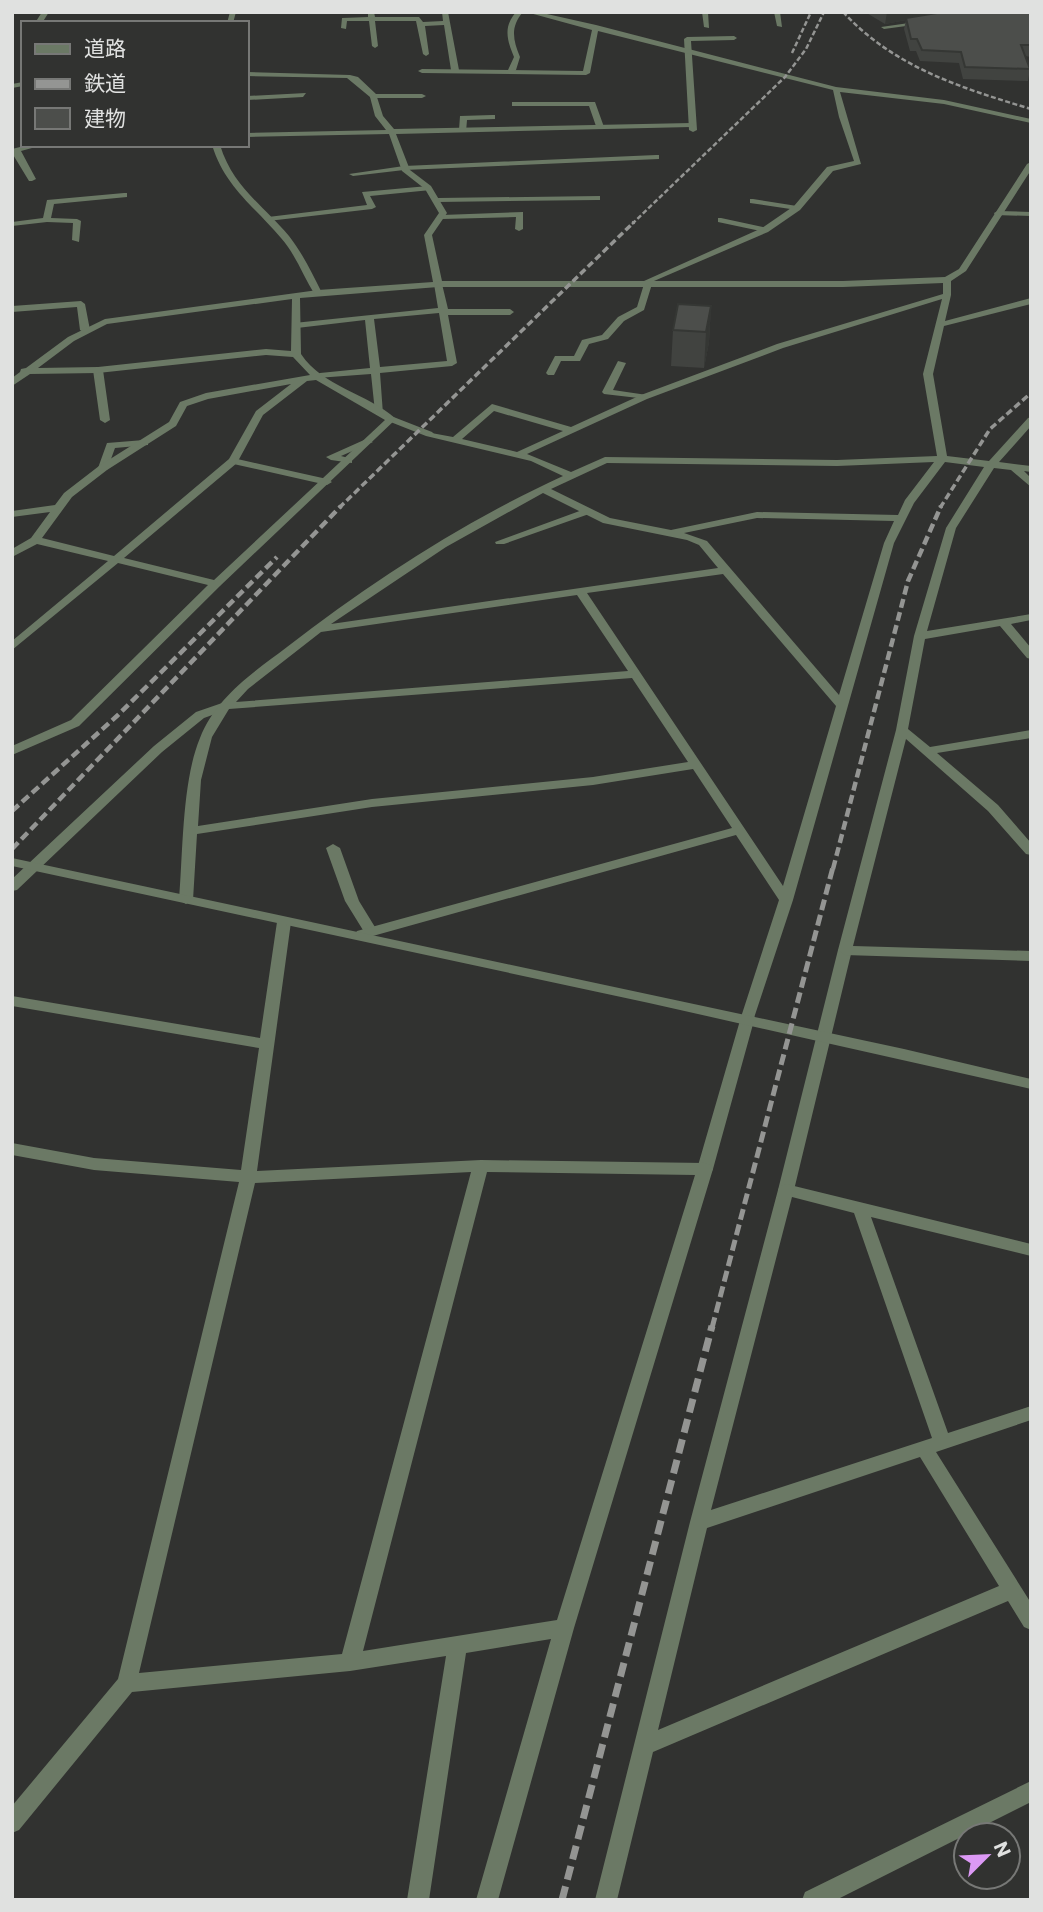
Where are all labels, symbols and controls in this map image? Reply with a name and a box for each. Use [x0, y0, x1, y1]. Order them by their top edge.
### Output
legend [21, 21, 248, 147]
text: 道路 [84, 35, 126, 60]
text: 鉄道 [84, 70, 126, 95]
text: 建物 [84, 105, 126, 130]
north arrow [952, 1821, 1022, 1891]
text: N [990, 1838, 1016, 1860]

